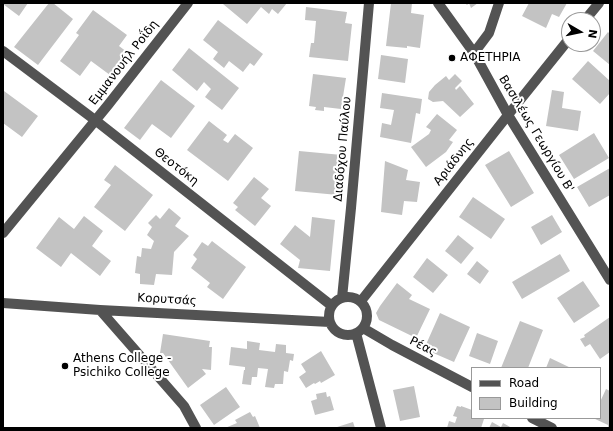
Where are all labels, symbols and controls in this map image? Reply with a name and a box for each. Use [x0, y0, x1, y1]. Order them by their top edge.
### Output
north arrow [561, 12, 601, 52]
street label: Εμμανουήλ Ροΐδη [86, 18, 162, 108]
text: N [585, 28, 599, 39]
place label: ΑΦΕΤΗΡΙΑ [460, 51, 521, 65]
marker: ΑΦΕΤΗΡΙΑ [447, 53, 457, 63]
street label: Βασιλέως Γεωργίου Β' [495, 73, 577, 195]
street label: Διαδόχου Παύλου [331, 96, 355, 202]
street label: Αριάδνης [431, 135, 477, 189]
street label: Θεοτόκη [151, 145, 201, 189]
street label: Κορυτσάς [137, 291, 197, 309]
street label: Ρέας [407, 334, 439, 360]
place label: Athens College - Psichiko College [73, 352, 171, 380]
marker: Athens College - Psichiko College [60, 361, 70, 371]
legend [471, 367, 601, 419]
text: Road [509, 376, 539, 390]
text: Building [509, 396, 558, 410]

